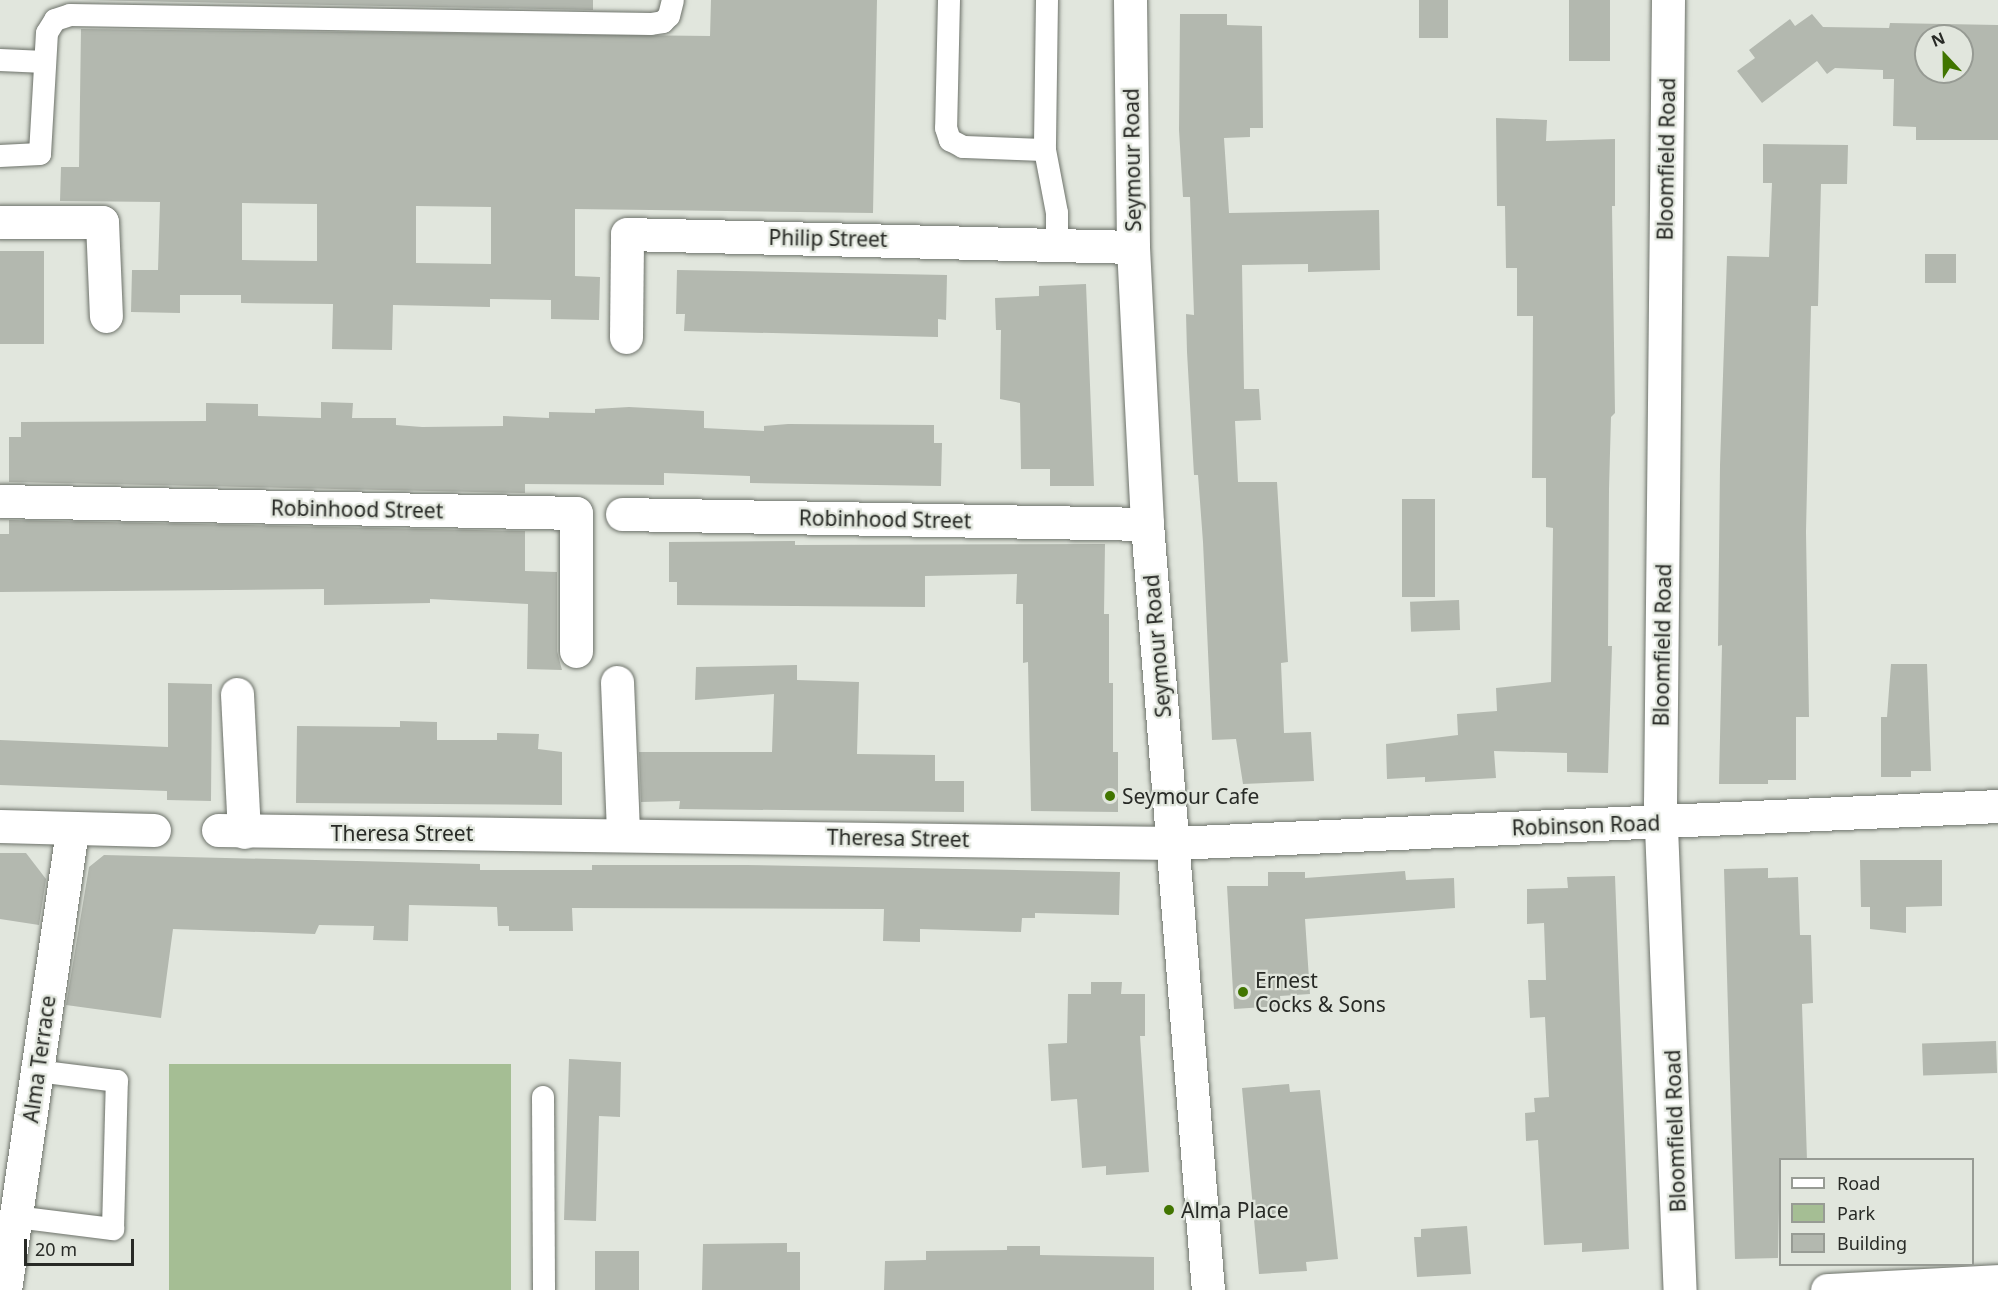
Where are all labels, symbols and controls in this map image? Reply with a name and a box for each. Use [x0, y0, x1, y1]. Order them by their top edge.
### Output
north arrow [1914, 24, 1974, 84]
text: N [1928, 27, 1948, 52]
street label: Bloomfield Road [1652, 77, 1680, 241]
street label: Seymour Road [1118, 88, 1146, 232]
street label: Philip Street [768, 224, 888, 252]
street label: Robinhood Street [271, 495, 443, 523]
street label: Robinhood Street [799, 505, 971, 533]
street label: Bloomfield Road [1648, 563, 1676, 727]
street label: Seymour Road [1138, 573, 1176, 719]
place label: Seymour Cafe [1122, 783, 1259, 809]
marker: Seymour Cafe [1103, 789, 1117, 803]
street label: Robinson Road [1511, 810, 1661, 840]
street label: Theresa Street [331, 820, 473, 846]
street label: Theresa Street [827, 824, 969, 852]
place label: Ernest Cocks & Sons [1255, 967, 1386, 1017]
marker: Ernest Cocks & Sons [1236, 985, 1250, 999]
street label: Alma Terrace [18, 994, 60, 1124]
street label: Bloomfield Road [1660, 1049, 1690, 1213]
legend [1779, 1158, 1974, 1266]
text: Road [1837, 1171, 1880, 1195]
place label: Alma Place [1181, 1197, 1289, 1223]
text: Park [1837, 1201, 1875, 1225]
marker: Alma Place [1162, 1203, 1176, 1217]
scale bar [27, 1227, 136, 1265]
text: Building [1837, 1231, 1907, 1255]
text: 20 m [35, 1237, 77, 1261]

